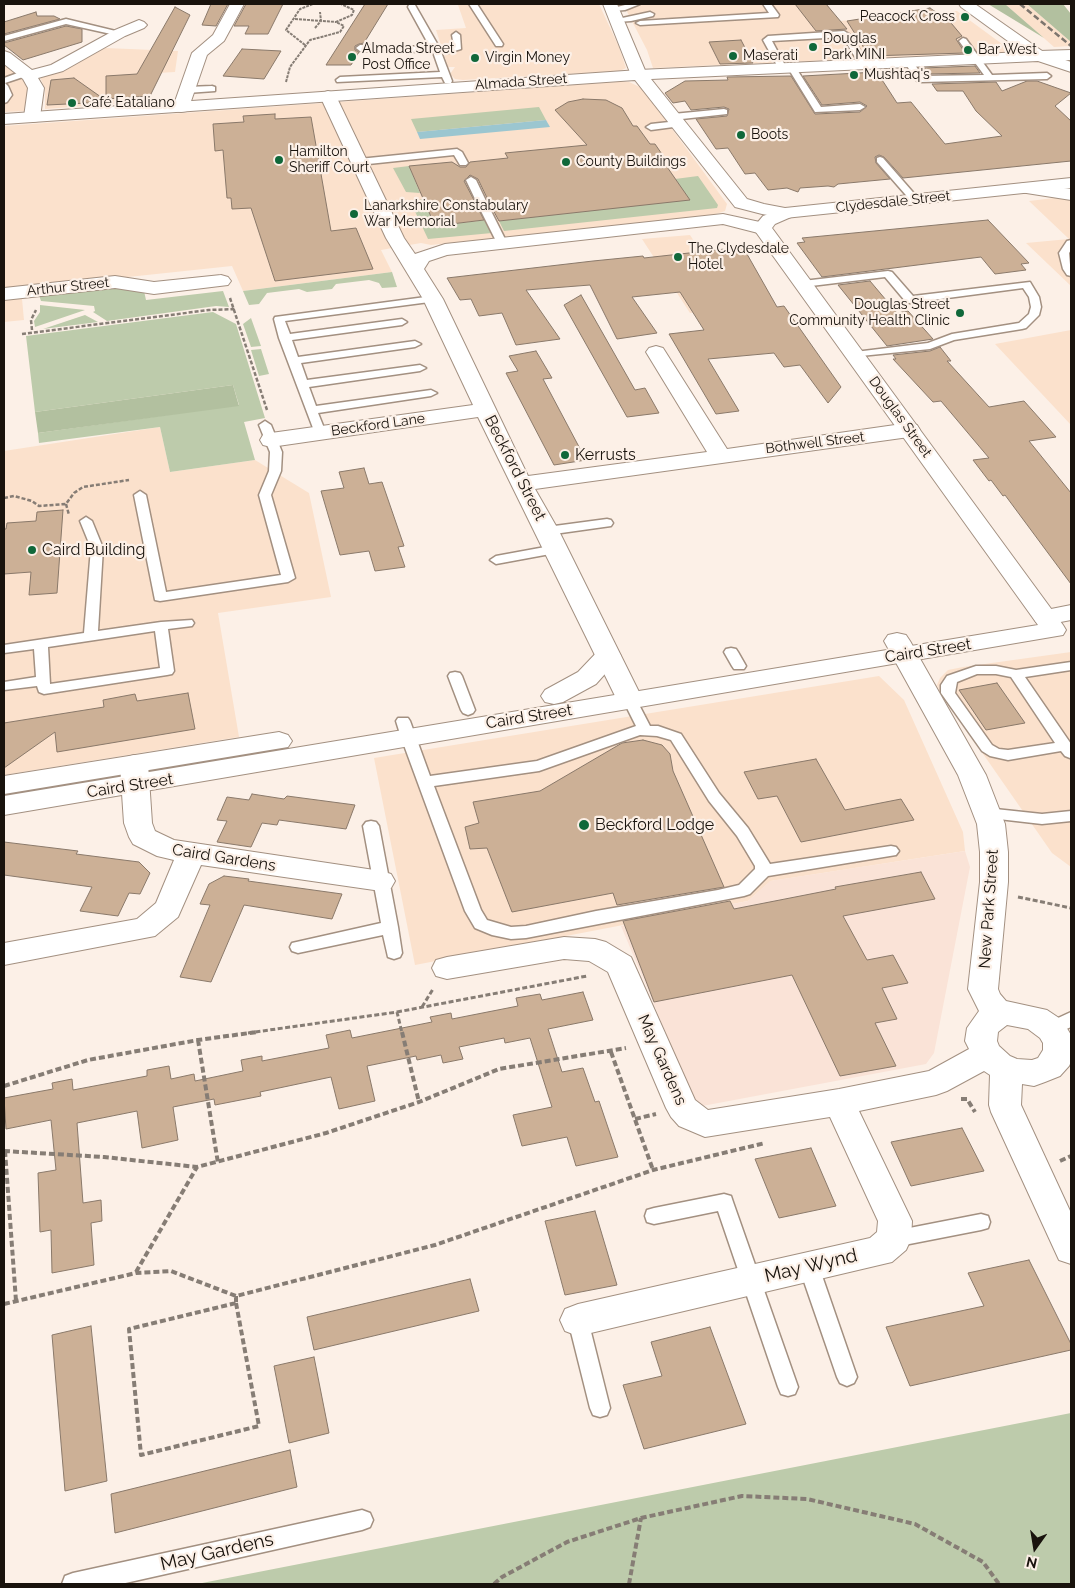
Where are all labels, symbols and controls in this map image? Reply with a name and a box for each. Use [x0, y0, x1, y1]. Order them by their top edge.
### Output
place label: Peacock Cross [860, 9, 955, 25]
marker: Peacock Cross [959, 11, 971, 23]
place label: Douglas Park MINI [823, 31, 885, 64]
place label: Almada Street Post Office [362, 41, 454, 74]
marker: Douglas Park MINI [807, 41, 819, 53]
place label: Bar West [978, 42, 1037, 58]
marker: Bar West [962, 44, 974, 56]
place label: Maserati [743, 48, 798, 64]
place label: Virgin Money [485, 50, 570, 66]
marker: Maserati [727, 50, 739, 62]
marker: Almada Street Post Office [346, 51, 358, 63]
marker: Virgin Money [469, 52, 481, 64]
place label: Mushtaq's [864, 67, 930, 83]
marker: Mushtaq's [848, 69, 860, 81]
street label: Almada Street [474, 70, 568, 94]
place label: Café Eataliano [82, 95, 175, 111]
marker: Café Eataliano [66, 97, 78, 109]
place label: Boots [751, 127, 788, 143]
marker: Boots [735, 129, 747, 141]
place label: Hamilton Sheriff Court [289, 144, 369, 176]
marker: Hamilton Sheriff Court [273, 154, 285, 166]
place label: County Buildings [576, 154, 686, 170]
marker: County Buildings [560, 156, 572, 168]
street label: Clydesdale Street [835, 188, 951, 216]
place label: Lanarkshire Constabulary War Memorial [364, 198, 528, 230]
marker: Lanarkshire Constabulary War Memorial [348, 208, 360, 220]
place label: The Clydesdale Hotel [688, 241, 789, 274]
marker: The Clydesdale Hotel [672, 251, 684, 263]
street label: Arthur Street [26, 274, 110, 300]
place label: Douglas Street Community Health Clinic [789, 297, 950, 330]
marker: Douglas Street Community Health Clinic [954, 307, 966, 319]
street label: Douglas Street [865, 373, 935, 461]
street label: Beckford Lane [330, 410, 426, 440]
street label: Beckford Street [480, 412, 550, 524]
street label: Bothwell Street [765, 429, 865, 457]
place label: Kerrusts [575, 445, 636, 465]
marker: Kerrusts [559, 449, 571, 461]
place label: Caird Building [42, 540, 145, 560]
marker: Caird Building [26, 544, 38, 556]
street label: Caird Street [884, 635, 972, 667]
street label: Caird Street [485, 701, 573, 733]
street label: Caird Street [86, 770, 174, 802]
place label: Beckford Lodge [595, 815, 714, 835]
marker: Beckford Lodge [577, 818, 591, 832]
street label: Caird Gardens [171, 840, 277, 876]
street label: New Park Street [975, 849, 1003, 969]
street label: May Gardens [633, 1012, 691, 1108]
street label: May Wynd [762, 1244, 860, 1288]
north arrow [1010, 1523, 1060, 1573]
street label: May Gardens [158, 1528, 276, 1576]
text: N [1025, 1554, 1039, 1572]

